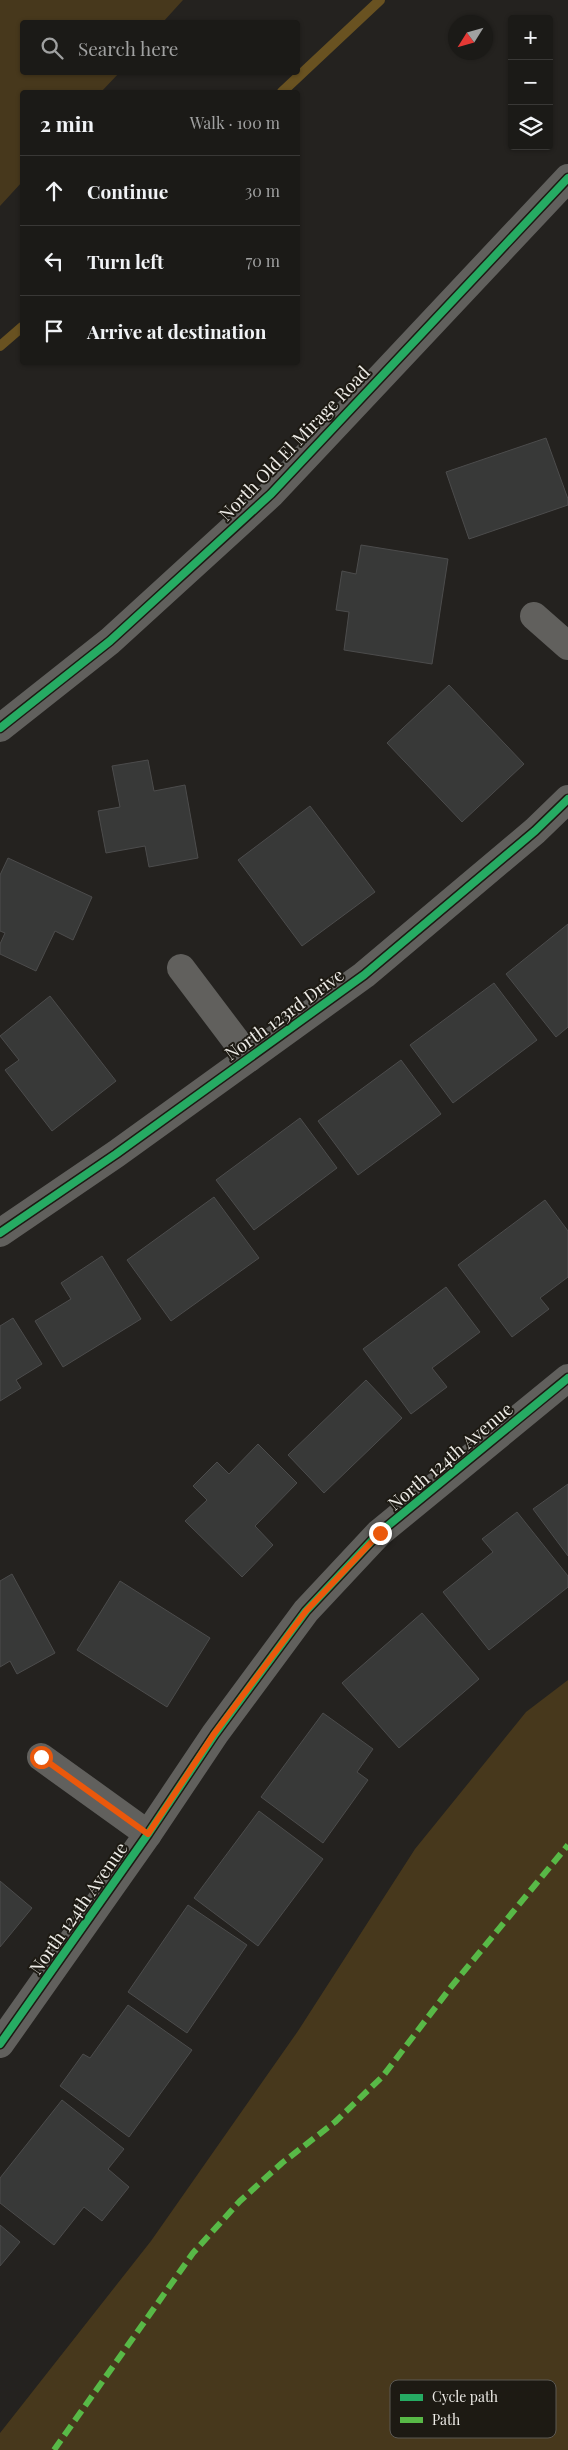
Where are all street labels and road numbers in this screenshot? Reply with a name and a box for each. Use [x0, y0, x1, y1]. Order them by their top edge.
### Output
street label: North Old El Mirage Road [213, 360, 375, 526]
street label: North 123rd Drive [220, 963, 348, 1065]
street label: North 124th Avenue [382, 1397, 518, 1515]
street label: North 124th Avenue [23, 1837, 133, 1979]

